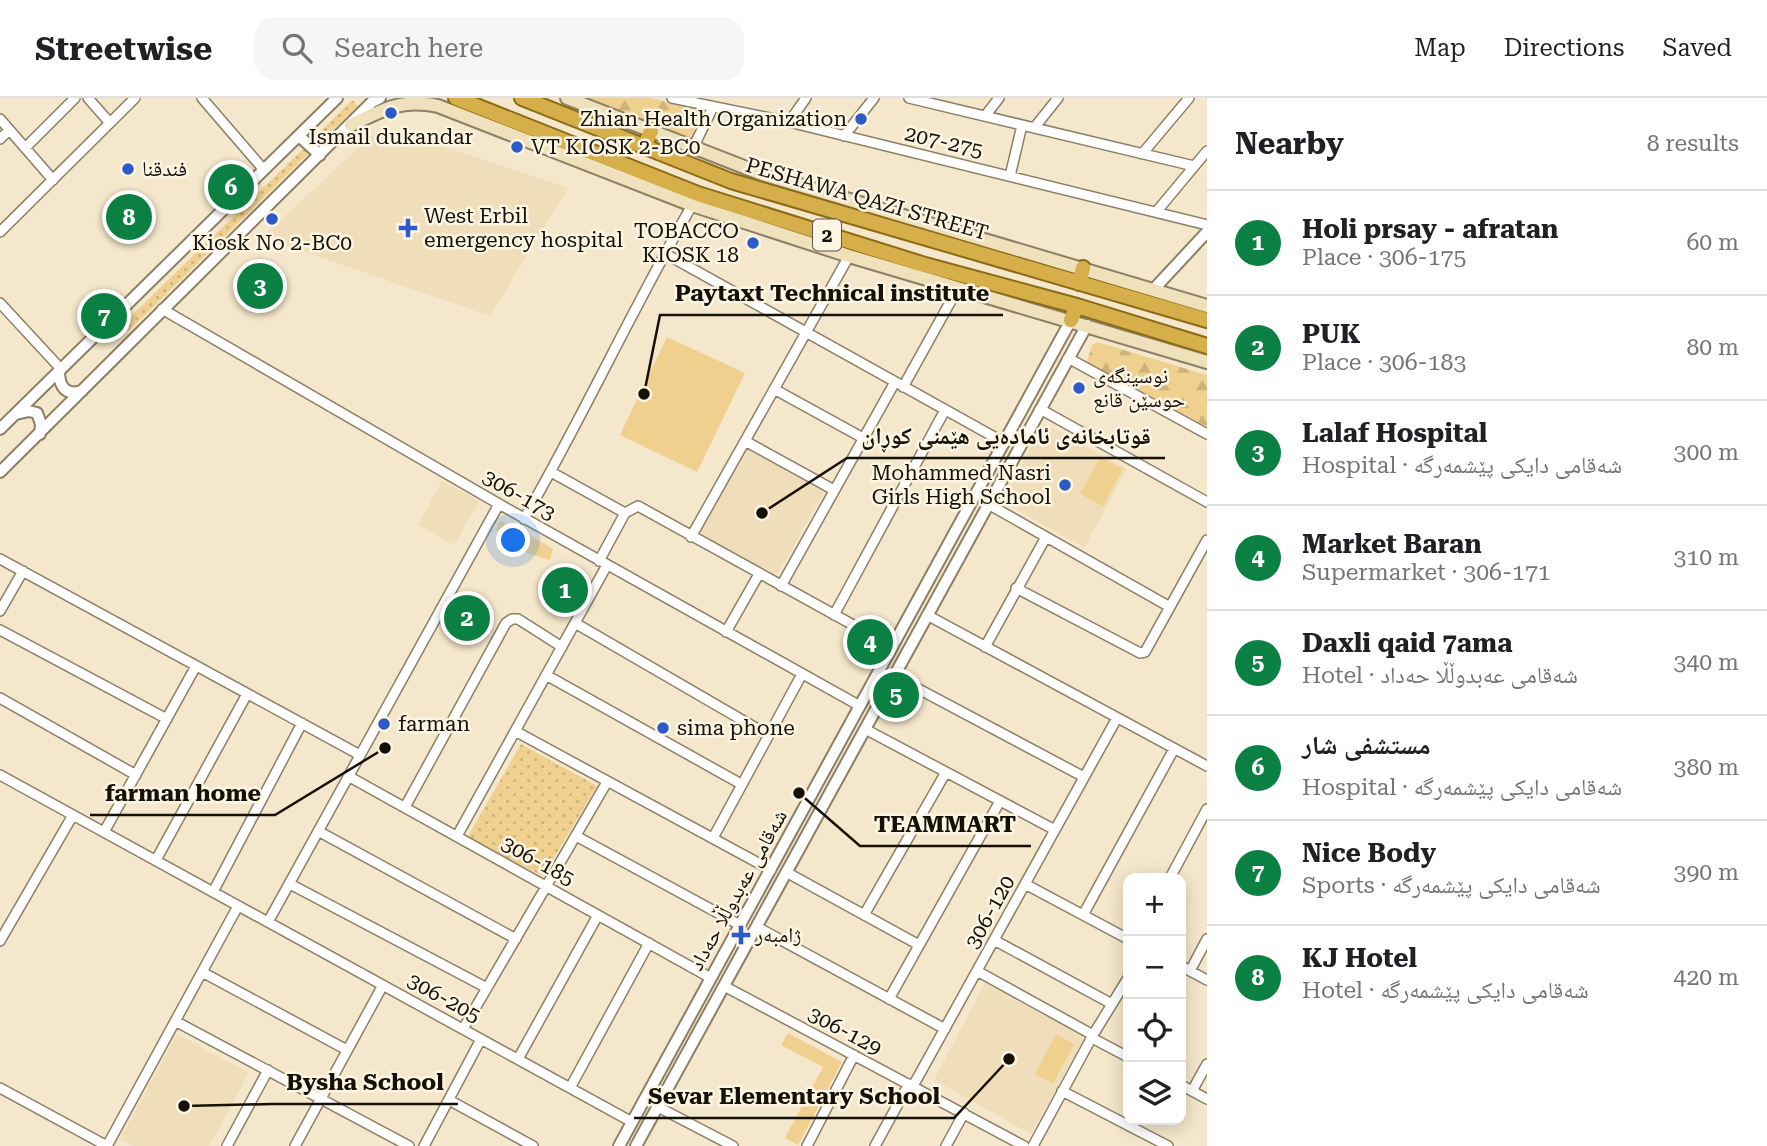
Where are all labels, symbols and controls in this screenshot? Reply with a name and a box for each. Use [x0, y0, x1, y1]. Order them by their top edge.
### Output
search box [254, 17, 744, 80]
text: Streetwise [35, 29, 212, 68]
icon: search [278, 29, 316, 67]
text: Search here [334, 33, 483, 63]
text: Map [1414, 34, 1466, 62]
text: Directions [1504, 34, 1624, 62]
text: Saved [1662, 34, 1732, 62]
marker: Ismail dukandar [383, 105, 399, 121]
place label: Zhian Health Organization [580, 107, 847, 131]
marker: Zhian Health Organization [853, 111, 869, 127]
street label: 207-275 [902, 121, 986, 163]
place label: Ismail dukandar [309, 125, 474, 149]
text: Nearby [1235, 126, 1344, 161]
text: 8 results [1647, 130, 1739, 157]
place label: VT KIOSK 2-BC0 [531, 135, 701, 159]
marker: VT KIOSK 2-BC0 [509, 139, 525, 155]
street label: PESHAWA QAZI STREET [743, 153, 991, 245]
place label: فندقنا [142, 157, 187, 181]
marker: فندقنا [120, 161, 136, 177]
pin: 6 [208, 161, 254, 213]
pin: 8 [106, 191, 152, 243]
place label: West Erbil emergency hospital [424, 204, 623, 252]
marker: Kiosk No 2-BC0 [264, 211, 280, 227]
text: Holi prsay - afratan [1302, 214, 1558, 244]
marker: West Erbil emergency hospital [398, 218, 418, 238]
place label: TOBACCO KIOSK 18 [634, 219, 739, 267]
road number: 2 [813, 220, 841, 251]
text: 1 [1252, 229, 1264, 256]
text: 60 m [1686, 229, 1739, 256]
place label: Kiosk No 2-BC0 [192, 231, 352, 255]
marker: TOBACCO KIOSK 18 [745, 235, 761, 251]
text: Place · 306-175 [1302, 244, 1466, 271]
pin: 3 [237, 260, 283, 312]
callout: Paytaxt Technical institute [660, 271, 1003, 315]
text: Paytaxt Technical institute [675, 280, 989, 307]
pin: 7 [81, 290, 127, 342]
text: PUK [1302, 319, 1360, 349]
text: 2 [1252, 334, 1264, 361]
text: 80 m [1686, 334, 1739, 361]
text: Place · 306-183 [1302, 349, 1466, 376]
place label: نوسینگەی حوسێن قانع [1093, 364, 1185, 413]
marker: نوسینگەی حوسێن قانع [1071, 380, 1087, 396]
callout: قوتابخانەی ئامادەیی هێمنی کوڕان [847, 414, 1165, 458]
text: Lalaf Hospital [1302, 418, 1487, 448]
text: قوتابخانەی ئامادەیی هێمنی کوڕان [861, 423, 1151, 453]
text: 3 [1252, 439, 1264, 466]
text: 300 m [1674, 439, 1739, 466]
text: Hospital · شەقامی دایکی پێشمەرگە [1302, 452, 1622, 479]
place label: Mohammed Nasri Girls High School [871, 461, 1052, 509]
street label: 306-173 [478, 465, 560, 525]
marker: Mohammed Nasri Girls High School [1057, 477, 1073, 493]
your location [496, 523, 530, 557]
text: Market Baran [1302, 529, 1482, 559]
text: 4 [1252, 544, 1264, 571]
text: 310 m [1674, 544, 1739, 571]
text: Supermarket · 306-171 [1302, 559, 1551, 586]
pin: 1 [542, 564, 588, 616]
pin: 2 [444, 592, 490, 644]
pin: 4 [847, 616, 893, 668]
text: Daxli qaid 7ama [1302, 628, 1512, 658]
text: 5 [1252, 649, 1264, 676]
text: 340 m [1674, 649, 1739, 676]
text: Hotel · شەقامی عەبدوڵڵا حەداد [1302, 662, 1578, 689]
pin: 5 [873, 669, 919, 721]
place label: farman [398, 712, 470, 736]
marker: farman [376, 716, 392, 732]
place label: sima phone [677, 716, 795, 740]
marker: sima phone [655, 720, 671, 736]
text: مستشفى شار [1302, 730, 1431, 760]
text: 6 [1252, 754, 1264, 781]
text: 380 m [1674, 754, 1739, 781]
callout: farman home [90, 771, 275, 815]
text: Hospital · شەقامی دایکی پێشمەرگە [1302, 774, 1622, 801]
text: farman home [105, 780, 261, 807]
callout: TEAMMART [860, 802, 1031, 846]
street label: شەقامی عەبدوڵڵا حەداد [683, 805, 793, 975]
text: TEAMMART [874, 811, 1016, 838]
street label: 306-185 [497, 831, 579, 891]
text: Nice Body [1302, 838, 1436, 868]
text: 7 [1252, 859, 1264, 886]
text: 390 m [1674, 859, 1739, 886]
street label: 306-120 [960, 871, 1020, 953]
text: Sports · شەقامی دایکی پێشمەرگە [1302, 872, 1601, 899]
map controls [1123, 873, 1186, 1125]
button: + [1123, 873, 1186, 936]
place label: ژامبەر [754, 923, 801, 947]
marker: ژامبەر [733, 927, 749, 943]
button: − [1123, 936, 1186, 999]
text: KJ Hotel [1302, 943, 1417, 973]
text: 8 [1252, 964, 1264, 991]
text: 420 m [1674, 964, 1739, 991]
street label: 306-205 [403, 968, 485, 1028]
text: Hotel · شەقامی دایکی پێشمەرگە [1302, 977, 1589, 1004]
button: locate [1123, 999, 1186, 1062]
street label: 306-129 [804, 1002, 886, 1060]
callout: Bysha School [272, 1060, 458, 1104]
button: layers [1123, 1062, 1186, 1125]
text: Bysha School [286, 1069, 444, 1096]
callout: Sevar Elementary School [634, 1074, 954, 1118]
text: Sevar Elementary School [648, 1083, 941, 1110]

